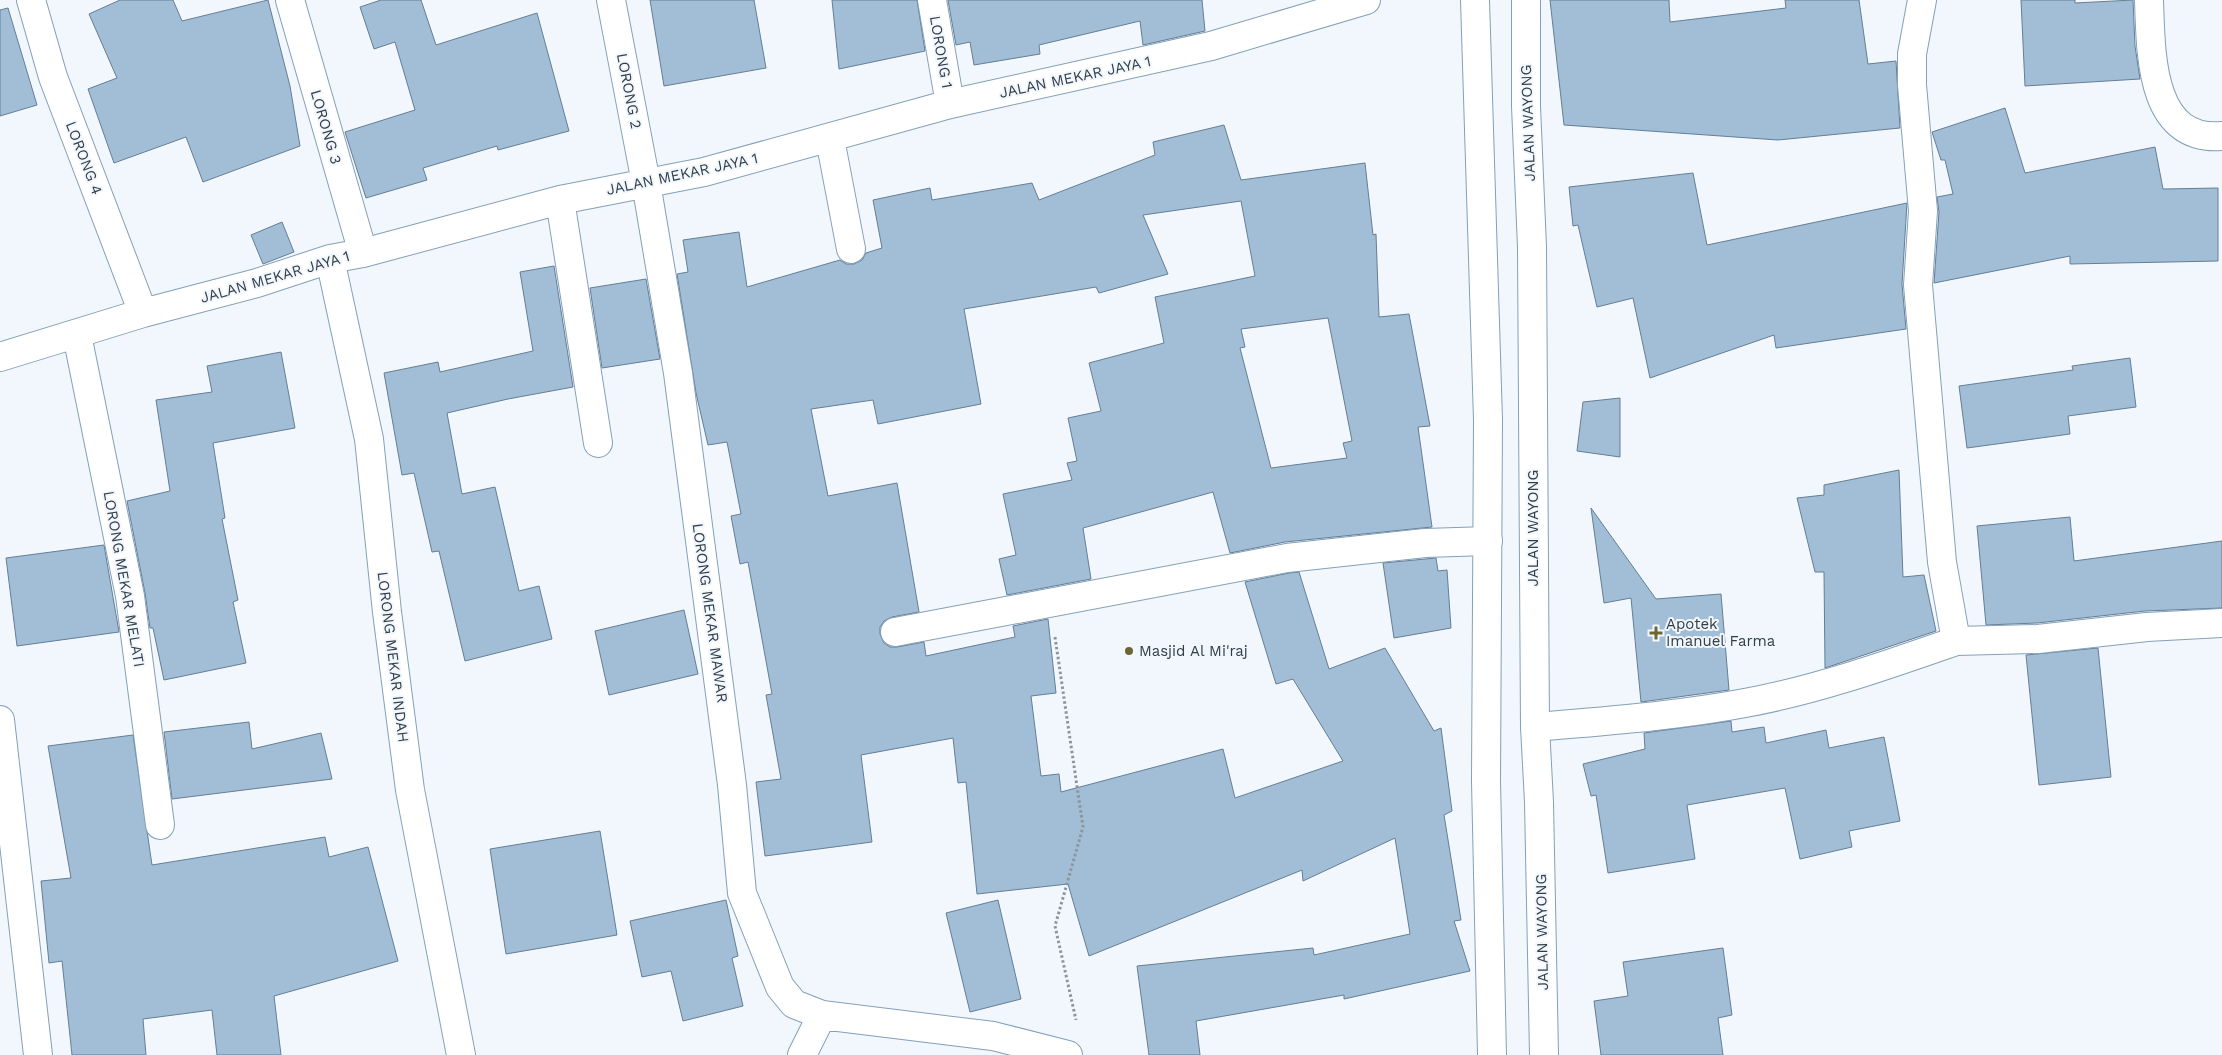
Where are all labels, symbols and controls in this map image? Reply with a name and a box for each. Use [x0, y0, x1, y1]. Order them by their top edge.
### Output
street label: LORONG 1 [926, 14, 956, 90]
street label: LORONG 2 [613, 52, 645, 130]
street label: JALAN MEKAR JAYA 1 [998, 52, 1152, 102]
street label: JALAN WAYONG [1517, 64, 1539, 182]
street label: LORONG 3 [307, 88, 345, 166]
street label: LORONG 4 [62, 119, 106, 197]
street label: JALAN MEKAR JAYA 1 [605, 149, 759, 199]
street label: JALAN MEKAR JAYA 1 [198, 247, 352, 307]
street label: JALAN WAYONG [1524, 470, 1542, 586]
street label: LORONG MEKAR MELATI [100, 490, 148, 668]
street label: LORONG MEKAR MAWAR [688, 522, 732, 704]
street label: LORONG MEKAR INDAH [374, 571, 412, 743]
place label: Apotek Imanuel Farma [1666, 615, 1776, 650]
marker: Apotek Imanuel Farma [1650, 627, 1662, 639]
place label: Masjid Al Mi'raj [1139, 642, 1248, 660]
marker: Masjid Al Mi'raj [1123, 645, 1135, 657]
street label: JALAN WAYONG [1532, 873, 1552, 991]

